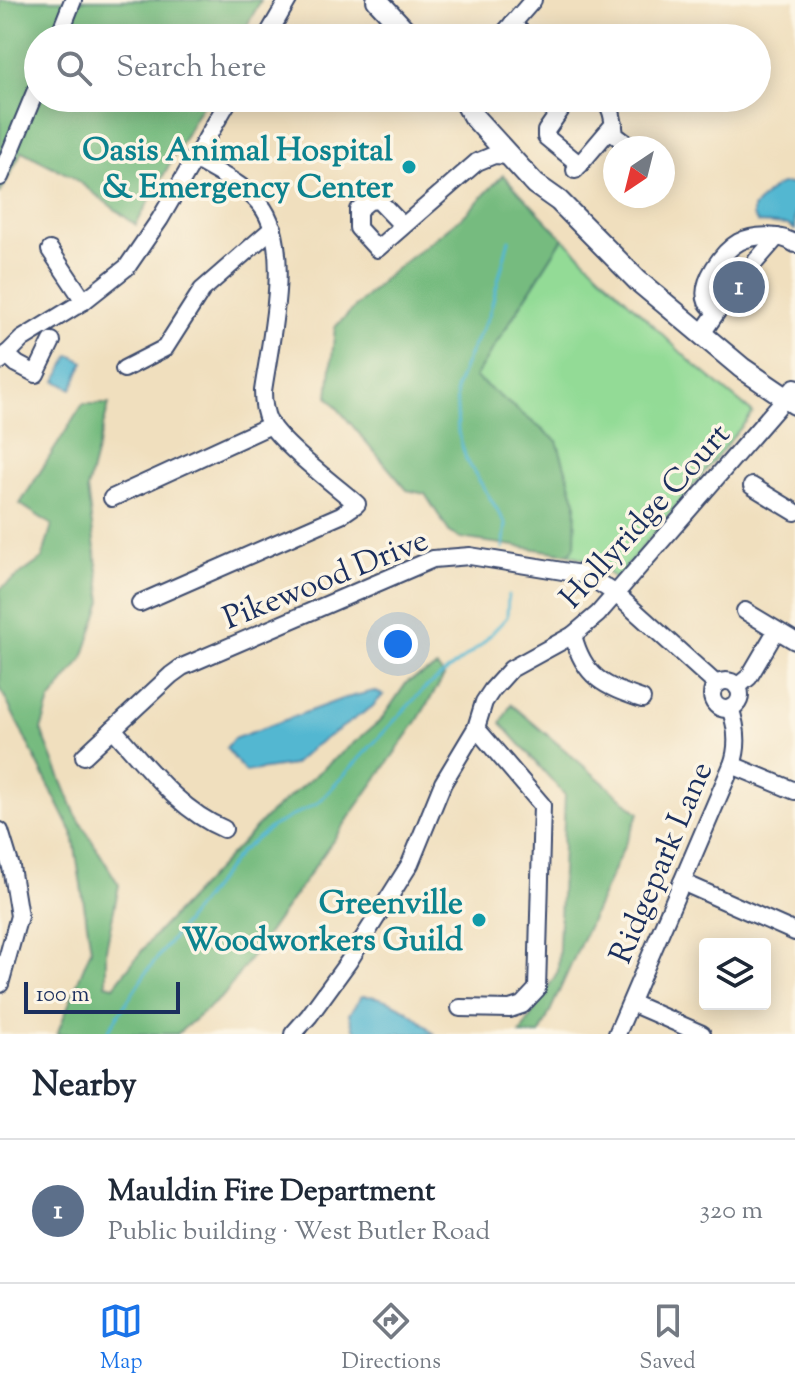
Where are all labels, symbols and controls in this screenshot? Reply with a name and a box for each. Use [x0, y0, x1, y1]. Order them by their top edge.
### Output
search box [24, 24, 771, 112]
icon: search [52, 46, 96, 90]
text: Search here [116, 47, 266, 90]
place label: Oasis Animal Hospital & Emergency Center [82, 129, 394, 212]
north arrow [603, 136, 675, 208]
marker: Oasis Animal Hospital & Emergency Center [400, 158, 418, 176]
pin: 1 [713, 257, 765, 317]
street label: Hollyridge Court [550, 414, 742, 620]
street label: Pikewood Drive [217, 519, 436, 643]
your location [378, 624, 418, 664]
street label: Ridgepark Lane [600, 755, 726, 971]
place label: Greenville Woodworkers Guild [182, 882, 463, 965]
marker: Greenville Woodworkers Guild [470, 911, 488, 929]
map controls [699, 938, 771, 1010]
button: layers [699, 938, 771, 1010]
scale bar [24, 978, 180, 1014]
text: 100 m [36, 980, 89, 1012]
text: Nearby [32, 1062, 137, 1111]
text: Mauldin Fire Department [108, 1171, 435, 1214]
text: 1 [54, 1193, 62, 1230]
text: 320 m [700, 1193, 763, 1230]
text: Public building · West Butler Road [108, 1214, 490, 1251]
tab: Map [99, 1299, 143, 1379]
tab: Directions [342, 1299, 441, 1379]
tab: Saved [639, 1299, 696, 1379]

